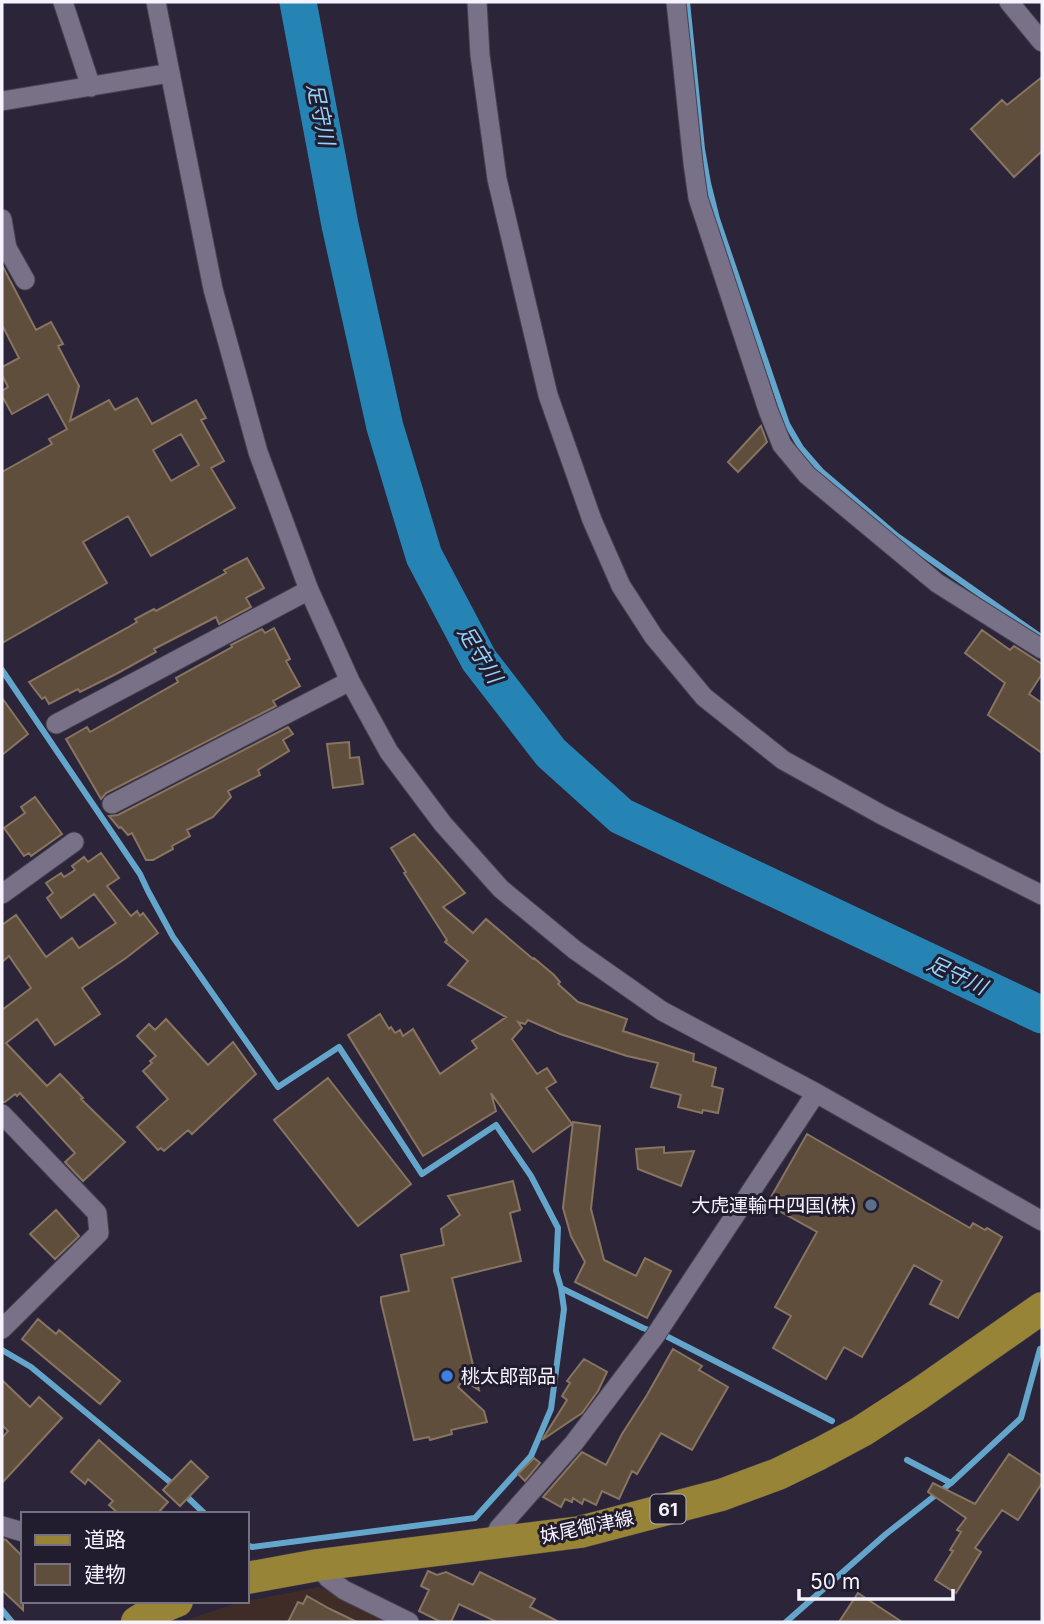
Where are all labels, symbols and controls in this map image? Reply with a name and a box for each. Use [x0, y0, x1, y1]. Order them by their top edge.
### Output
water label: 足守川 [302, 81, 340, 149]
water label: 足守川 [453, 621, 508, 689]
water label: 足守川 [923, 950, 993, 1000]
place label: 大虎運輸中四国(株) [691, 1194, 857, 1217]
marker: 大虎運輸中四国(株) [863, 1197, 879, 1213]
place label: 桃太郎部品 [461, 1365, 556, 1388]
marker: 桃太郎部品 [439, 1368, 455, 1384]
road number: 61 [650, 1494, 686, 1524]
street label: 妹尾御津線 [538, 1506, 636, 1548]
legend [21, 1512, 248, 1603]
text: 道路 [84, 1527, 126, 1552]
scale bar [799, 1558, 953, 1602]
text: 建物 [84, 1562, 126, 1587]
text: 50 m [810, 1569, 860, 1594]

